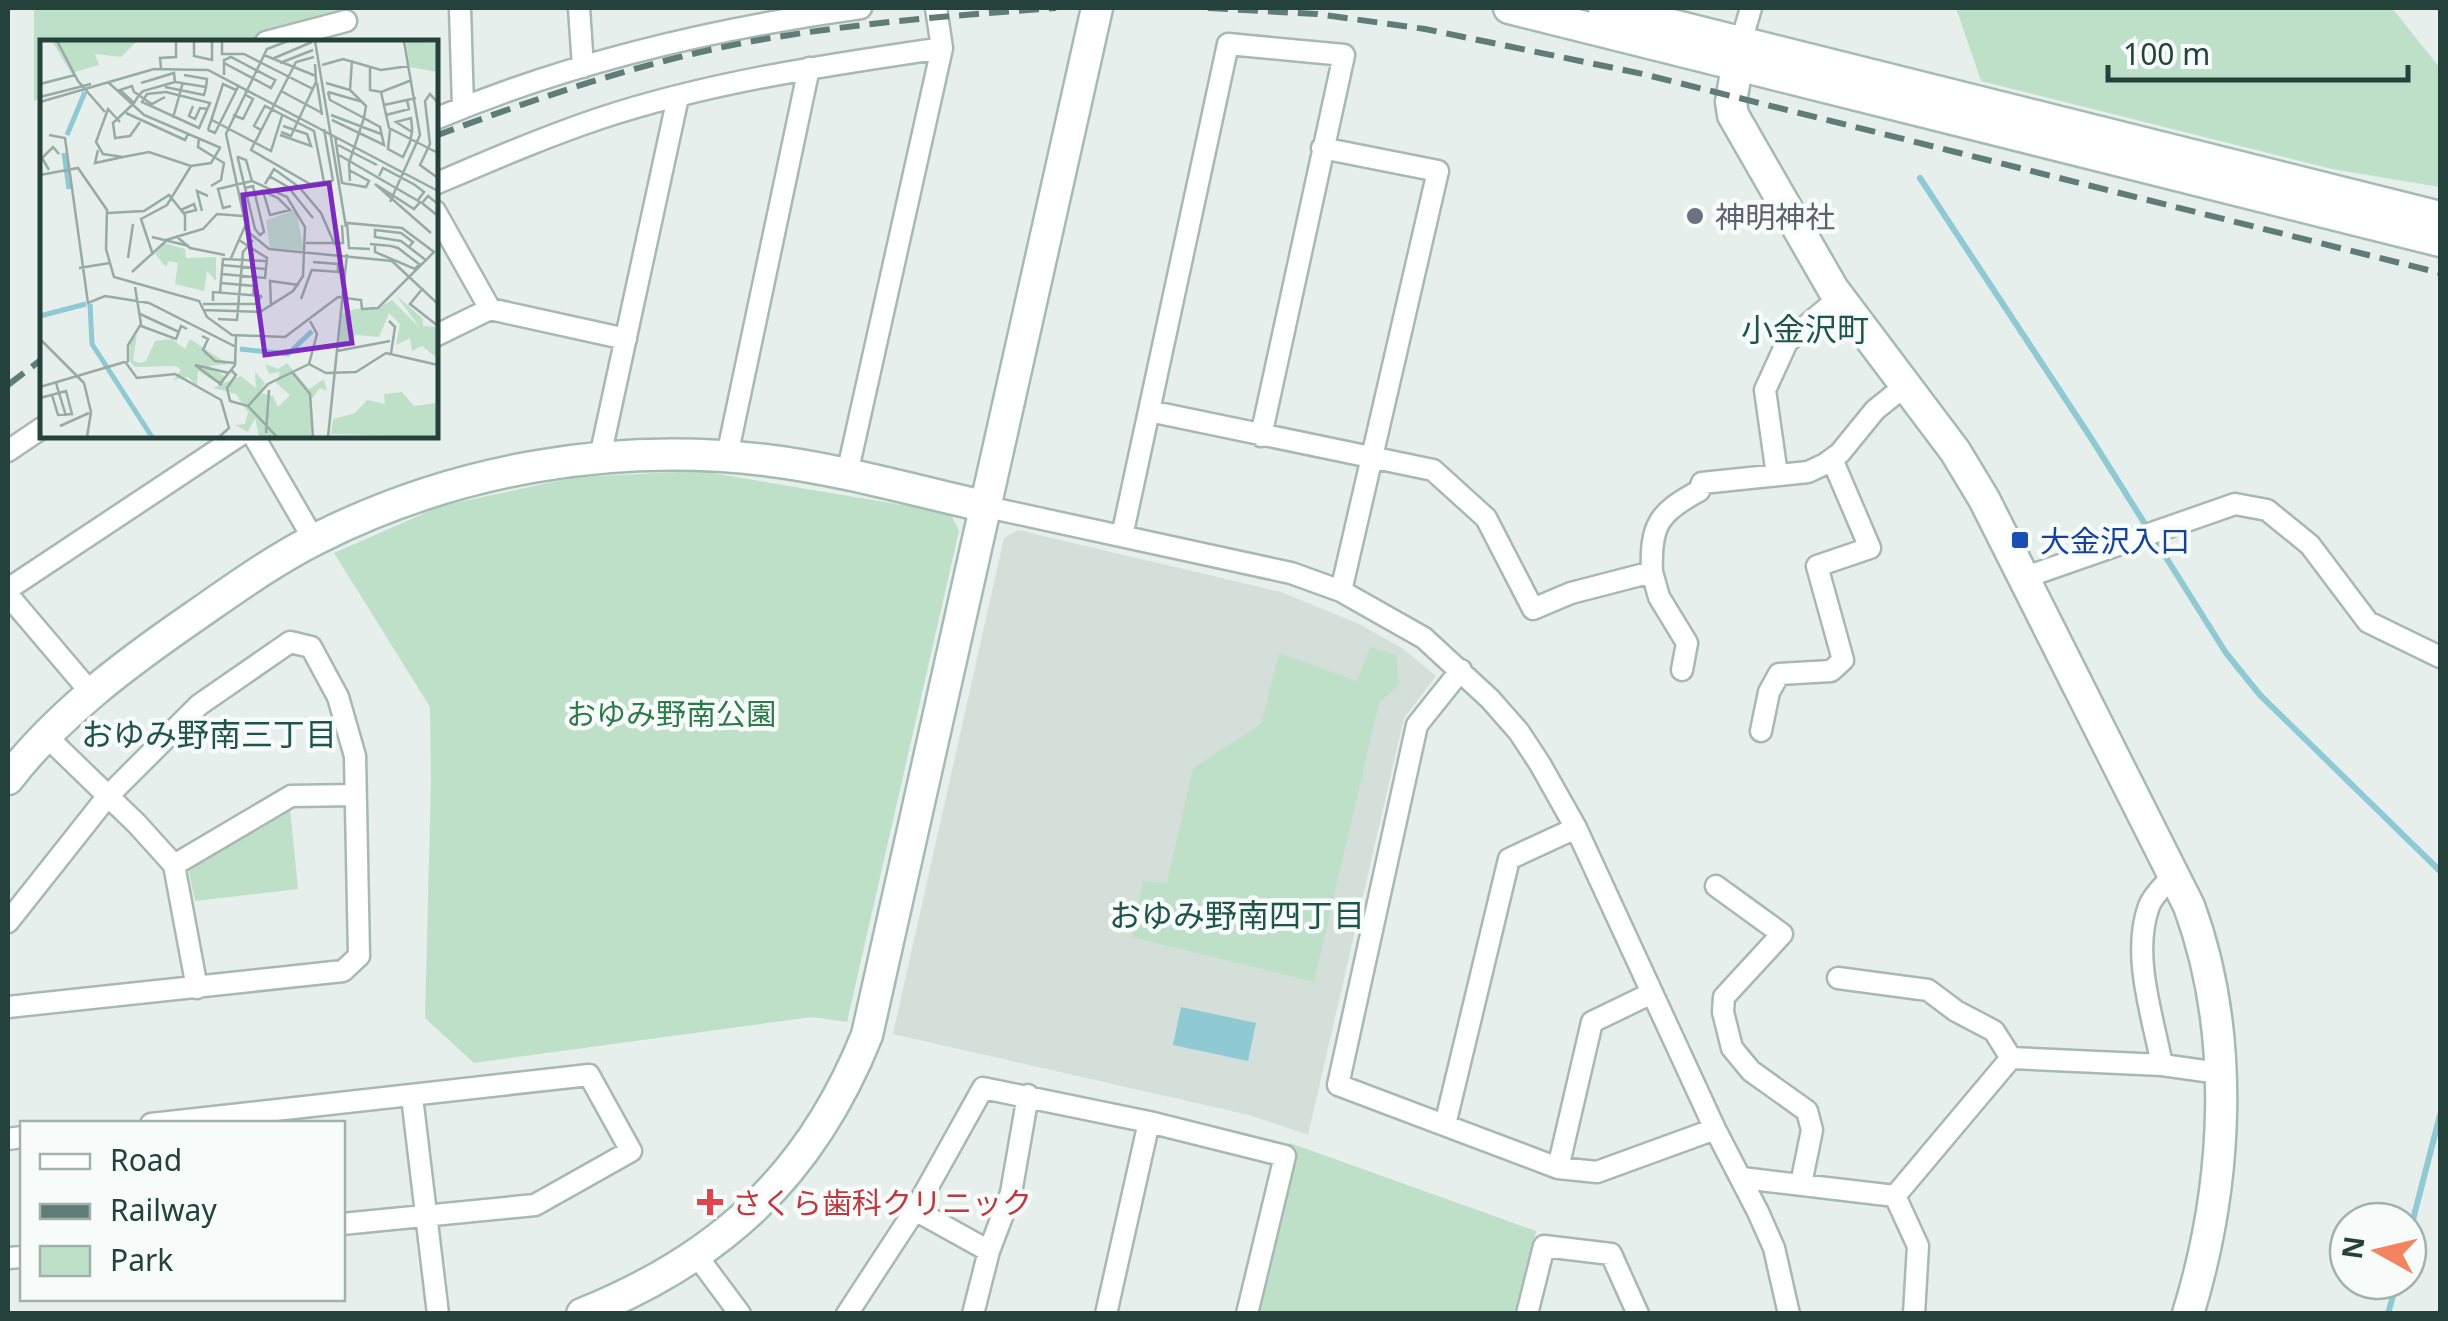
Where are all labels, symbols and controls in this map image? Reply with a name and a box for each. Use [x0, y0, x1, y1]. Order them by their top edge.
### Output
scale bar [2108, 20, 2408, 82]
text: 100 m [2123, 33, 2210, 74]
inset map [40, 40, 438, 438]
place label: 神明神社 [1715, 196, 1835, 237]
marker: 神明神社 [1684, 205, 1706, 227]
district label: 小金沢町 [1741, 307, 1869, 350]
place label: 大金沢入口 [2040, 520, 2190, 561]
marker: 大金沢入口 [2009, 529, 2031, 551]
park label: おゆみ野南公園 [566, 693, 776, 734]
district label: おゆみ野南三丁目 [81, 712, 337, 755]
district label: おゆみ野南四丁目 [1109, 893, 1365, 936]
legend [20, 1121, 345, 1301]
text: Road [110, 1139, 182, 1180]
place label: さくら歯科クリニック [732, 1182, 1032, 1223]
text: Railway [110, 1189, 217, 1230]
marker: さくら歯科クリニック [697, 1189, 723, 1215]
north arrow [2328, 1201, 2428, 1301]
text: N [2332, 1233, 2373, 1261]
text: Park [110, 1239, 173, 1280]

